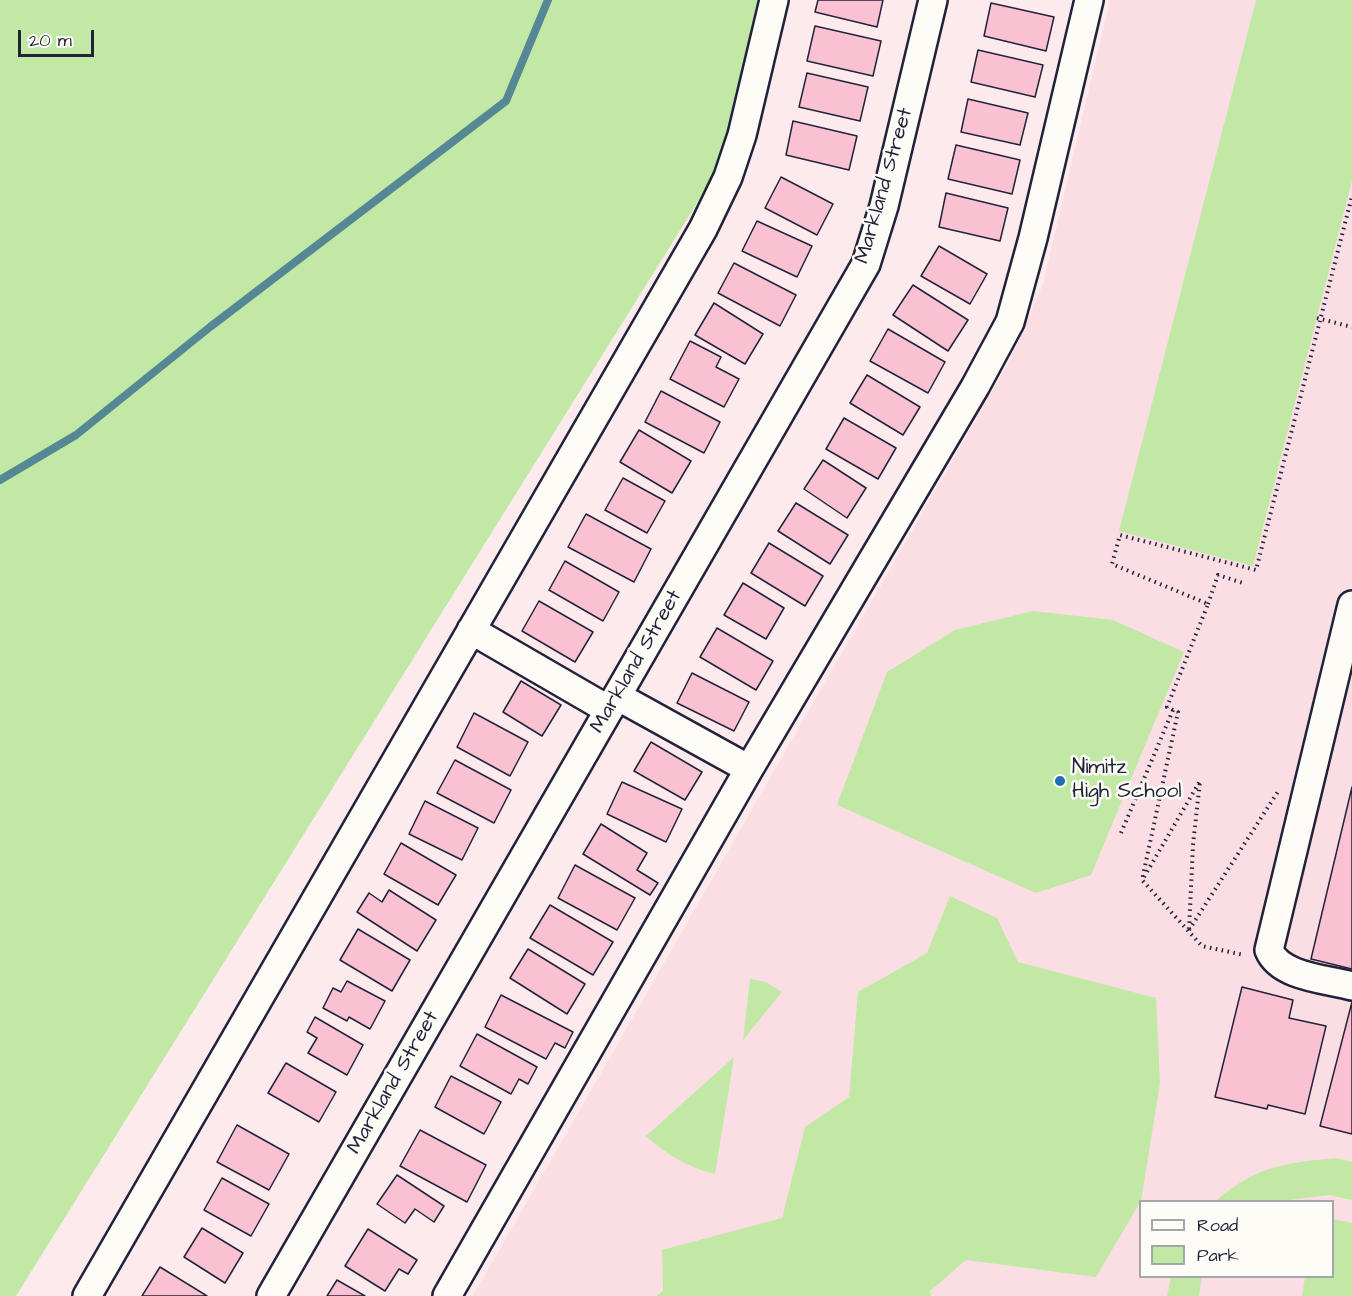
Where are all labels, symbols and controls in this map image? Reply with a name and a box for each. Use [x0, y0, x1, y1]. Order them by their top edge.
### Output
scale bar [21, 18, 98, 56]
text: 20 m [29, 28, 72, 53]
street label: Markland Street [851, 105, 919, 267]
street label: Markland Street [586, 586, 688, 738]
place label: Nimitz High School [1072, 756, 1182, 806]
marker: Nimitz High School [1053, 774, 1067, 788]
street label: Markland Street [343, 1007, 445, 1159]
legend [1139, 1200, 1334, 1278]
text: Road [1197, 1213, 1238, 1238]
text: Park [1197, 1243, 1239, 1268]

